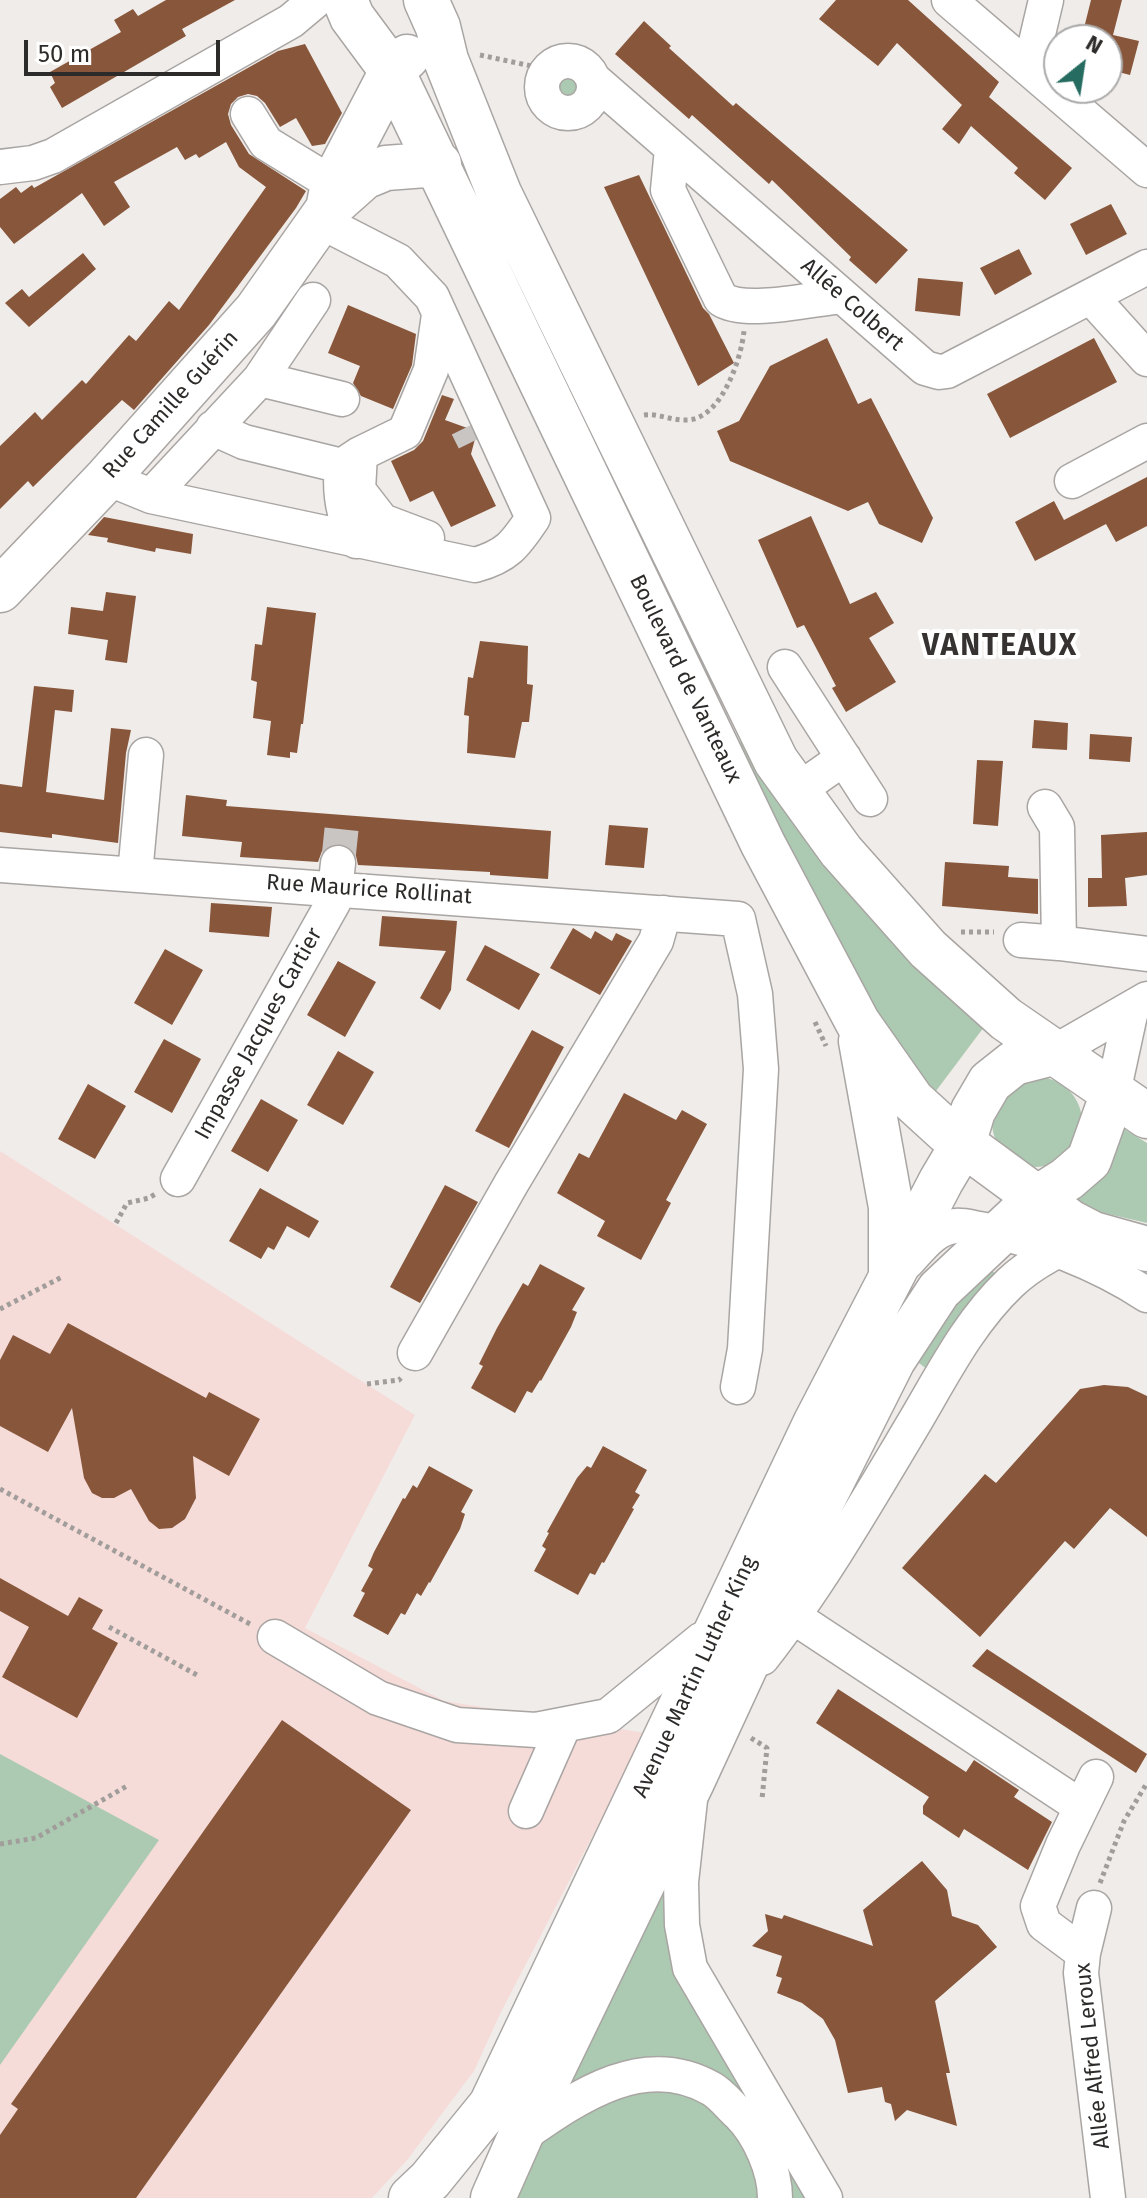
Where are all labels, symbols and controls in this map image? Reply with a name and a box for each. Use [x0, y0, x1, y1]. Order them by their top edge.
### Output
scale bar [28, 24, 224, 74]
north arrow [1043, 24, 1123, 104]
text: N [1081, 29, 1107, 60]
text: 50 m [38, 40, 90, 68]
street label: Allée Colbert [795, 253, 909, 357]
street label: Rue Camille Guérin [98, 326, 244, 484]
street label: Boulevard de Vanteaux [623, 571, 747, 787]
district label: VANTEAUX [922, 629, 1078, 665]
street label: Rue Maurice Rollinat [265, 870, 473, 910]
street label: Impasse Jacques Cartier [190, 923, 328, 1145]
street label: Avenue Martin Luther King [627, 1552, 763, 1802]
street label: Allée Alfred Leroux [1070, 1962, 1116, 2150]

